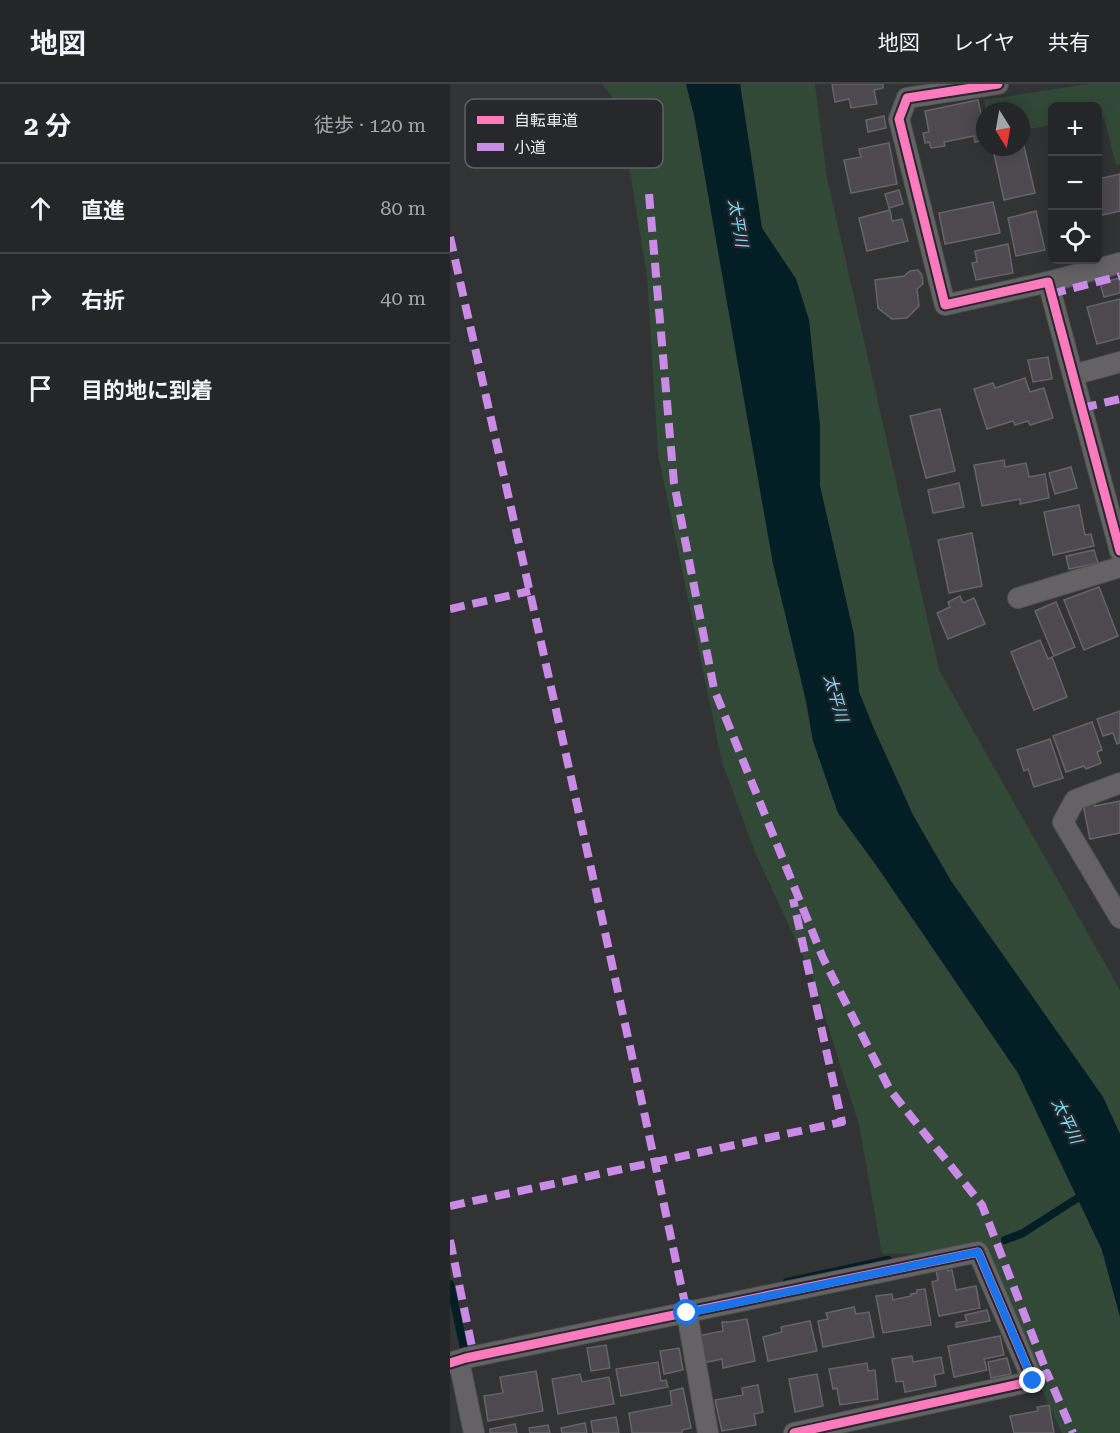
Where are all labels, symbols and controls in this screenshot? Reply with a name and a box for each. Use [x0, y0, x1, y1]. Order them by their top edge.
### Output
text: 地図 [30, 27, 86, 60]
text: 地図 [878, 31, 920, 55]
text: レイヤ [953, 31, 1015, 55]
text: 共有 [1048, 31, 1090, 55]
legend [465, 99, 663, 168]
north arrow [976, 102, 1030, 156]
map controls [1048, 102, 1102, 264]
button: + [1048, 102, 1102, 156]
text: 2 分 [24, 111, 71, 141]
text: 自転車道 [514, 111, 578, 130]
text: 徒歩 · 120 m [314, 113, 426, 137]
text: 小道 [514, 138, 546, 157]
button: − [1048, 156, 1102, 210]
icon: ahead [24, 192, 57, 225]
text: 80 m [380, 196, 426, 220]
text: 直進 [81, 198, 125, 223]
water label: 太平川 [724, 198, 752, 250]
button: locate [1048, 210, 1102, 264]
icon: right [24, 282, 57, 315]
text: 40 m [380, 286, 426, 310]
text: 右折 [81, 288, 125, 313]
icon: arrive [24, 372, 57, 405]
text: 目的地に到着 [81, 378, 213, 403]
water label: 太平川 [820, 672, 852, 726]
water label: 太平川 [1048, 1095, 1087, 1149]
route start [673, 1299, 699, 1325]
route end [1019, 1367, 1045, 1393]

